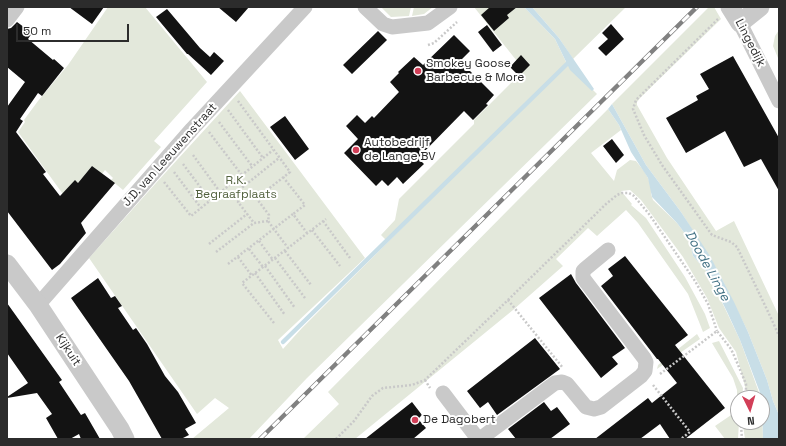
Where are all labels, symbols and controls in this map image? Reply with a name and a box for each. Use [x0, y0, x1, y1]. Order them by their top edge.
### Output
scale bar [18, 16, 131, 42]
street label: Lingedijk [732, 17, 768, 69]
text: 50 m [23, 23, 51, 39]
place label: Smokey Goose Barbecue & More [426, 57, 524, 85]
marker: Smokey Goose Barbecue & More [413, 66, 423, 76]
street label: J.D. van Leeuwenstraat [120, 100, 220, 210]
place label: Autobedrijf de Lange BV [364, 136, 436, 164]
marker: Autobedrijf de Lange BV [351, 145, 361, 155]
park label: R.K. Begraafplaats [195, 174, 277, 202]
water label: Doode Linge [681, 228, 733, 304]
street label: Kijkuit [52, 331, 84, 369]
north arrow [730, 390, 770, 430]
place label: De Dagobert [423, 413, 496, 427]
text: N [747, 414, 755, 428]
marker: De Dagobert [410, 415, 420, 425]

